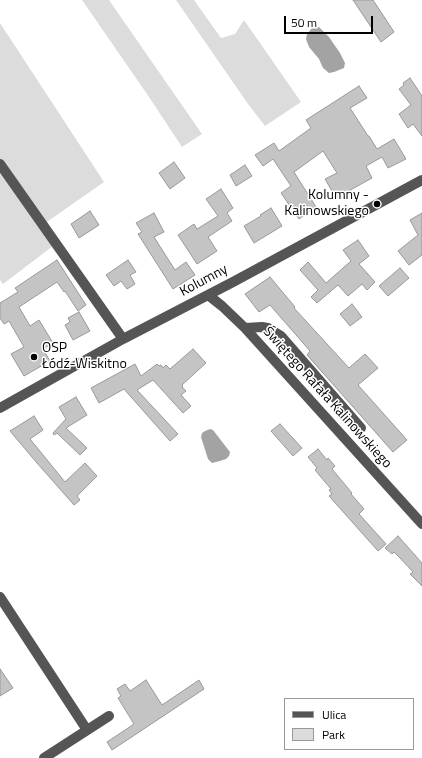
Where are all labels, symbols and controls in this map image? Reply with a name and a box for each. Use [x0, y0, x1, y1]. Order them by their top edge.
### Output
scale bar [286, 8, 375, 34]
text: 50 m [291, 13, 317, 32]
place label: Kolumny - Kalinowskiego [284, 188, 369, 220]
marker: Kolumny - Kalinowskiego [372, 199, 382, 209]
street label: Kolumny [177, 261, 231, 301]
street label: Świętego Rafała Kalinowskiego [259, 324, 395, 472]
place label: OSP Łódź-Wiskitno [42, 341, 127, 374]
marker: OSP Łódź-Wiskitno [29, 352, 39, 362]
legend [284, 698, 414, 750]
text: Ulica [322, 705, 346, 724]
text: Park [322, 725, 345, 744]

